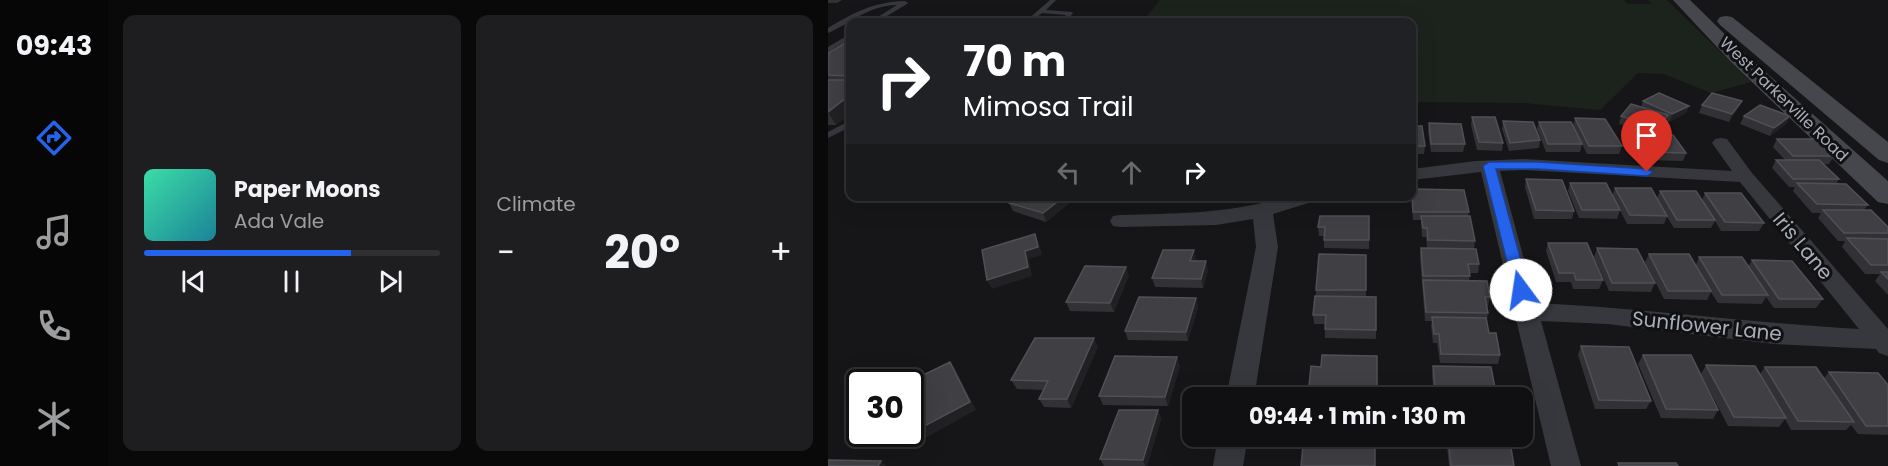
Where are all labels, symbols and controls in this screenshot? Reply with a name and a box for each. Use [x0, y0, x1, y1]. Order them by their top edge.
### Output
text: 09:43 [16, 27, 92, 64]
street label: West Parkerville Road [1715, 31, 1853, 167]
text: 70 m [963, 32, 1066, 91]
icon: right [864, 42, 942, 120]
text: Mimosa Trail [963, 88, 1134, 125]
pin [1621, 110, 1672, 172]
icon: directions [33, 117, 75, 159]
icon: arrive [1630, 119, 1663, 152]
icon: left [1052, 156, 1085, 189]
icon: ahead [1115, 156, 1148, 189]
icon: right [1178, 156, 1211, 189]
text: Paper Moons [234, 174, 381, 205]
text: Climate [497, 190, 576, 218]
street label: Iris Lane [1766, 206, 1840, 286]
text: Ada Vale [234, 207, 324, 235]
icon: music [33, 211, 75, 253]
text: 20° [604, 221, 680, 284]
text: − [497, 229, 515, 276]
text: + [769, 229, 792, 276]
position arrow [1489, 258, 1553, 322]
icon: previous [177, 265, 210, 298]
icon: pause [275, 265, 308, 298]
icon: next [374, 265, 407, 298]
street label: Sunflower Lane [1631, 304, 1783, 348]
icon: phone [33, 305, 75, 347]
speed limit sign: 30 [846, 369, 924, 447]
icon: climate [33, 398, 75, 440]
text: 09:44 · 1 min · 130 m [1249, 401, 1466, 432]

